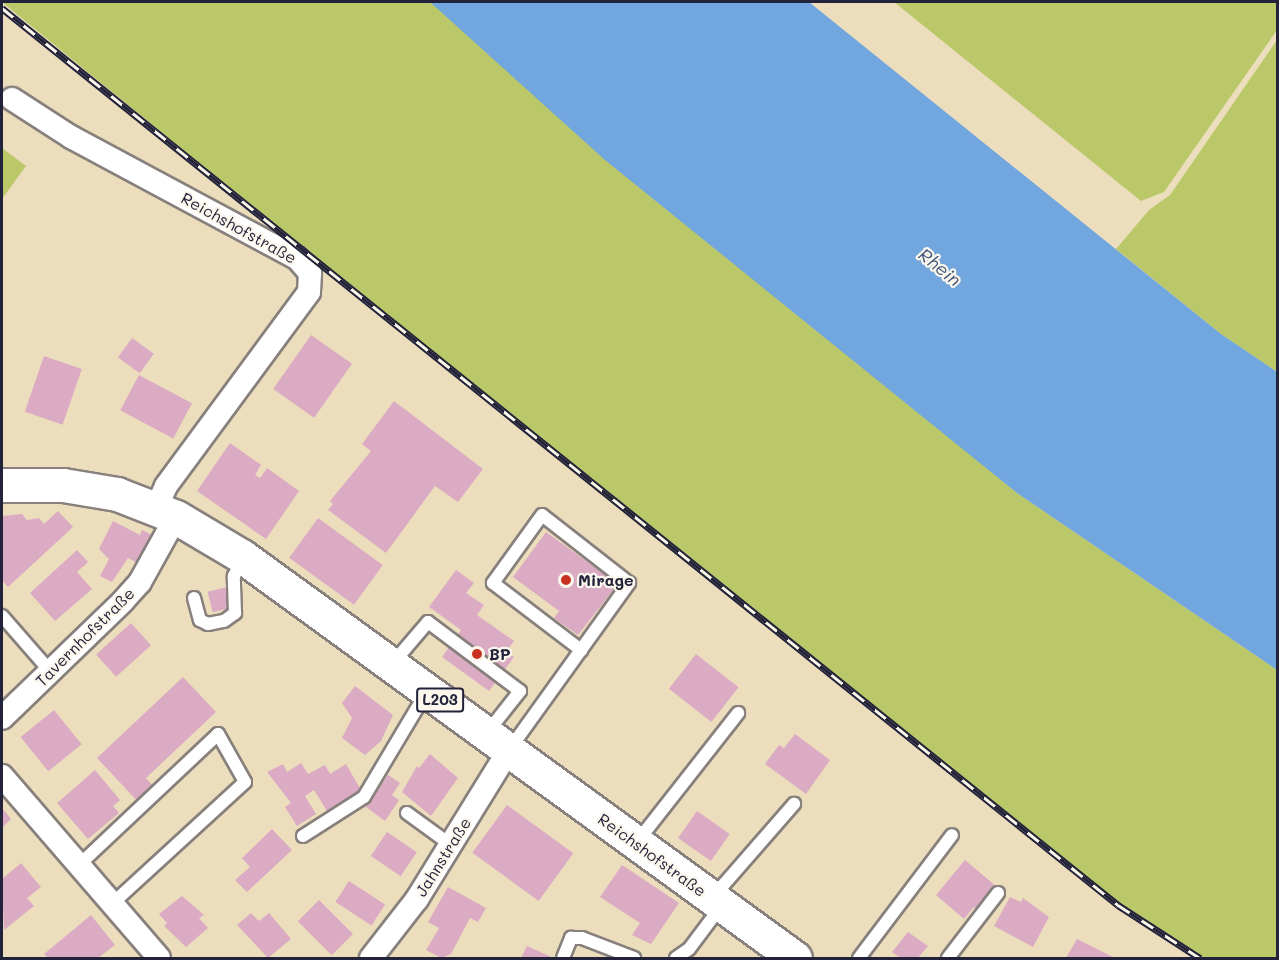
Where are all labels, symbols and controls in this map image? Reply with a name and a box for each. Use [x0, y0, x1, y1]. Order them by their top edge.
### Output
street label: Reichshofstraße [178, 188, 300, 268]
water label: Rhein [914, 243, 966, 291]
place label: Mirage [578, 570, 634, 590]
marker: Mirage [559, 573, 573, 587]
street label: Tavernhofstraße [32, 584, 138, 690]
place label: BP [489, 644, 511, 664]
marker: BP [470, 647, 484, 661]
road number: L203 [416, 688, 464, 712]
street label: Reichshofstraße [594, 809, 710, 901]
street label: Jahnstraße [411, 814, 475, 900]

